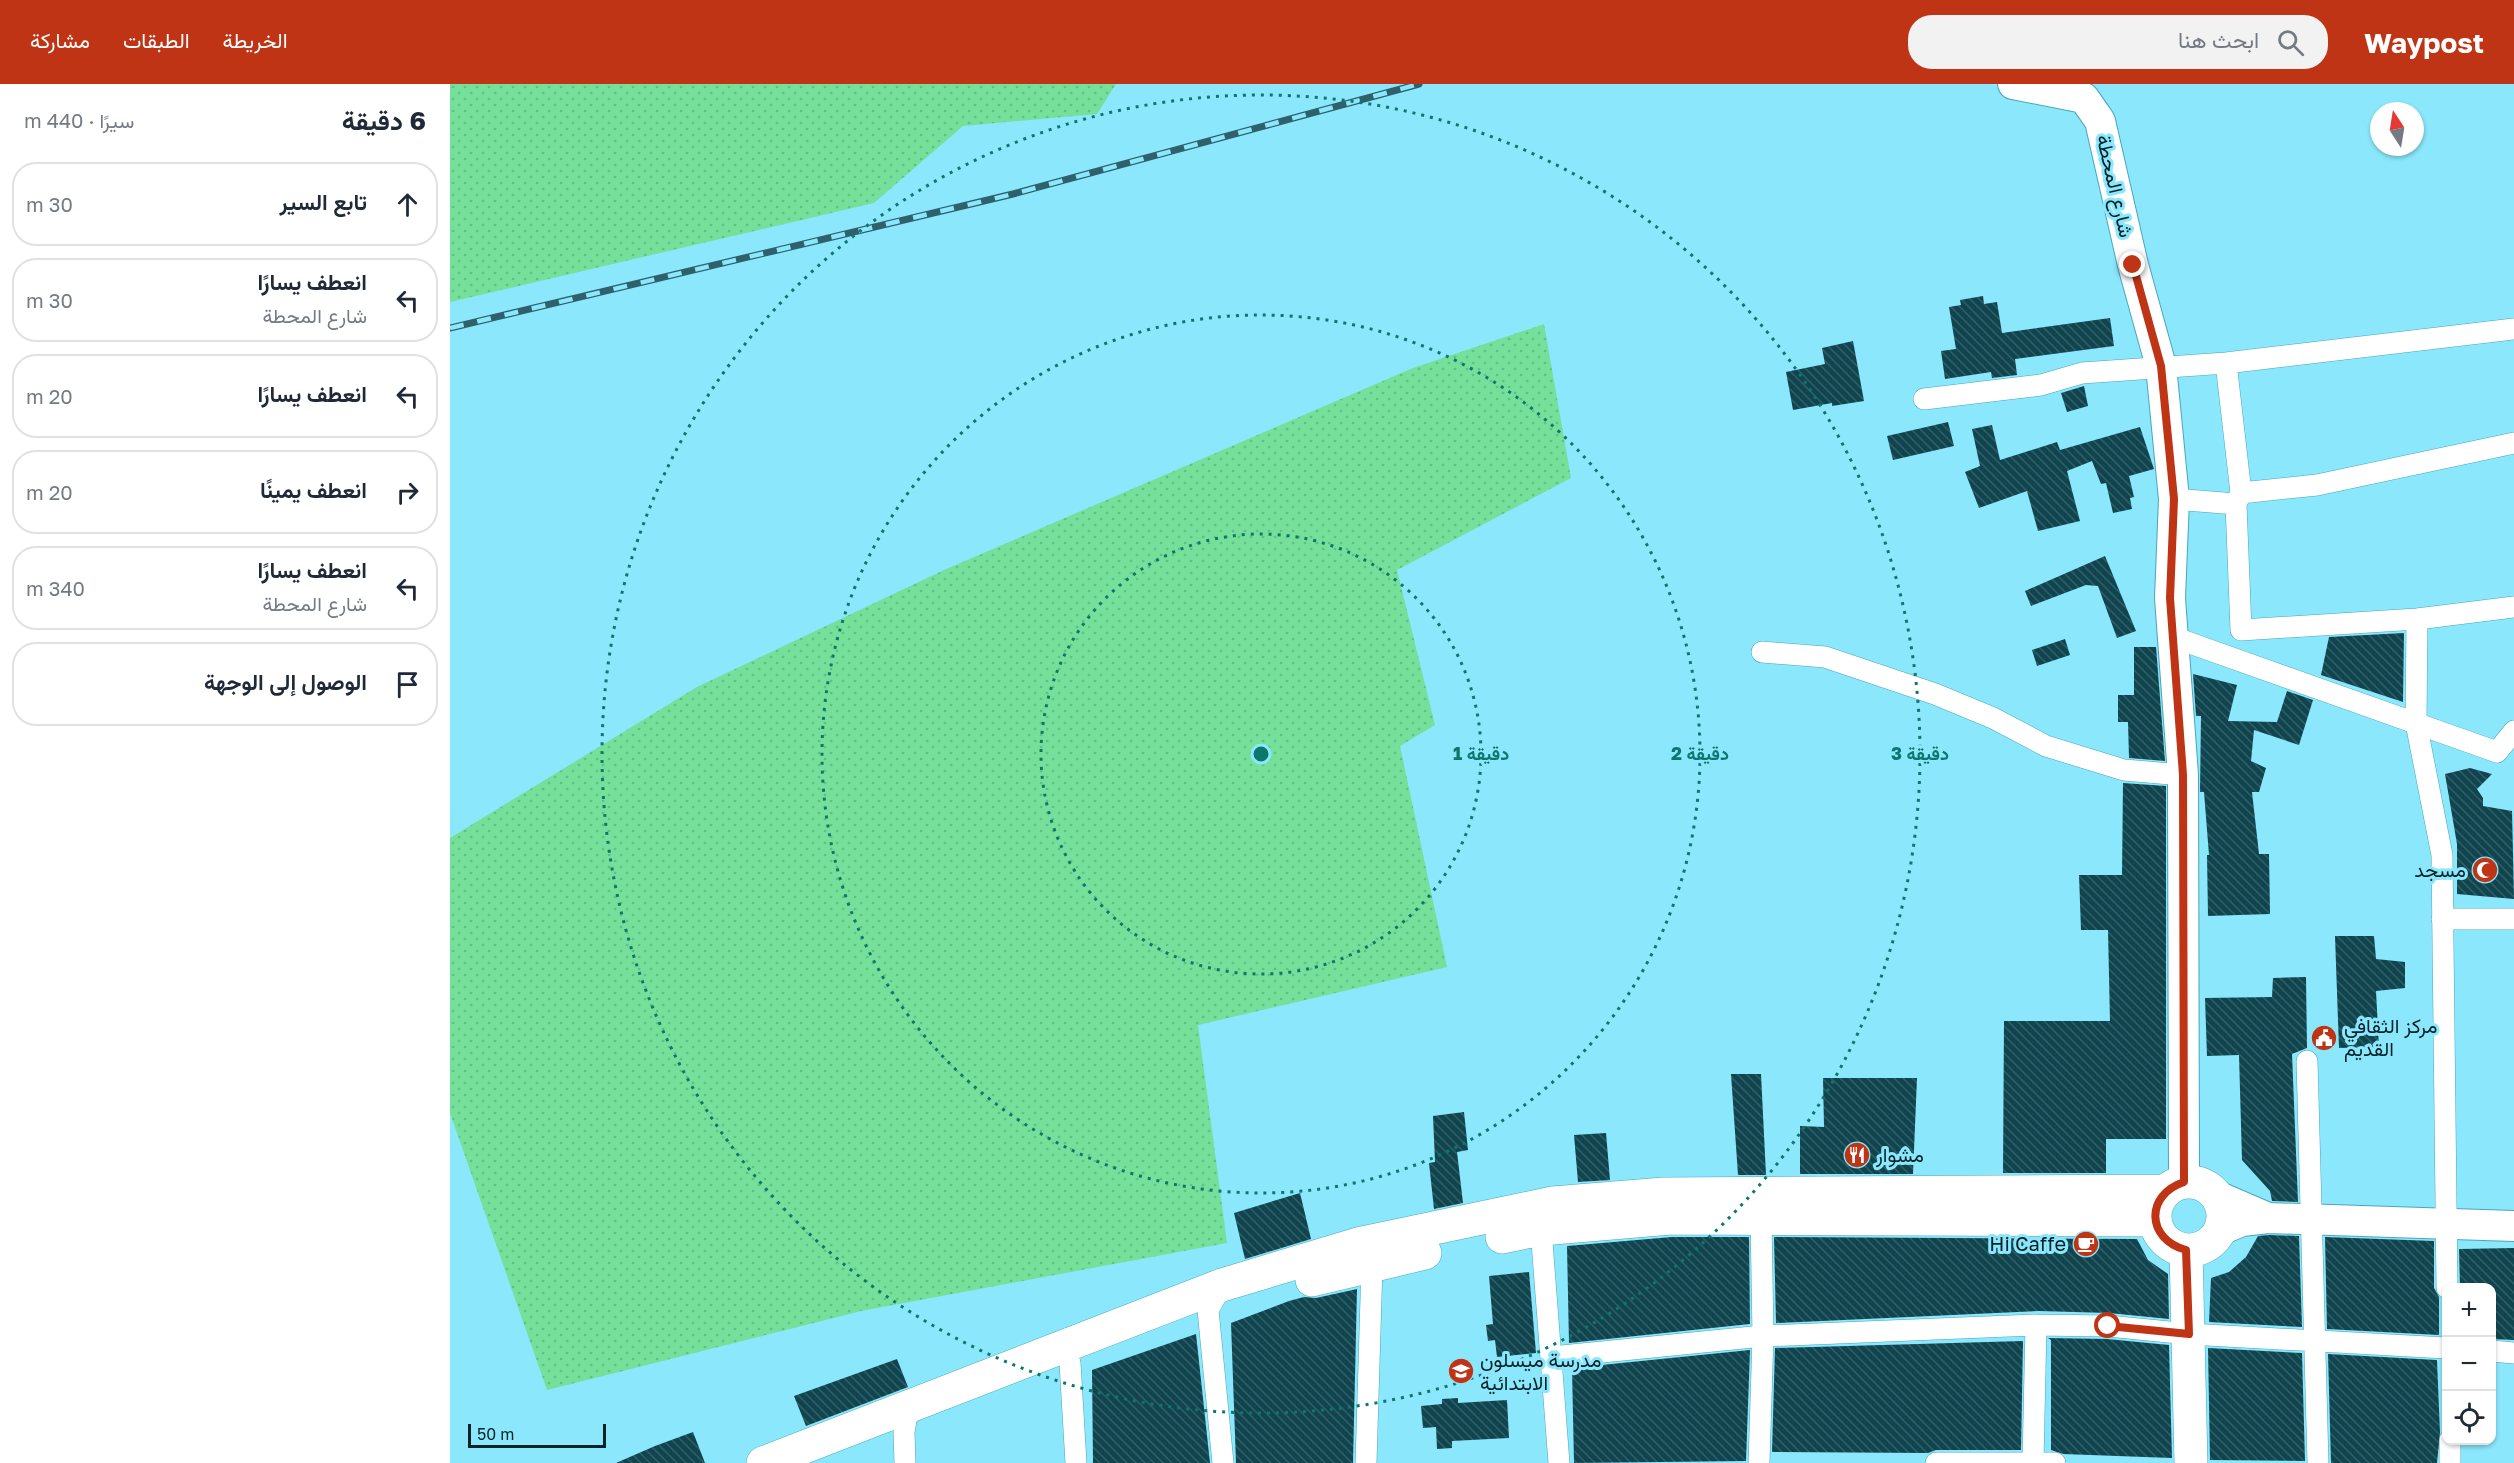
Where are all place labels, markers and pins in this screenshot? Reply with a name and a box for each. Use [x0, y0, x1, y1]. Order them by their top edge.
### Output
centre of rings [1251, 744, 1271, 764]
mosque icon: مسجد [2470, 855, 2500, 885]
place label: مسجد [2414, 857, 2466, 882]
place label: مركز الثقافي القديم [2344, 1013, 2438, 1062]
public building icon: مركز الثقافي القديم [2309, 1023, 2339, 1053]
restaurant icon: مشوار [1842, 1140, 1872, 1170]
place label: مشوار [1875, 1142, 1924, 1168]
cafe icon: Hi Caffe [2071, 1229, 2101, 1259]
place label: Hi Caffe [1989, 1231, 2066, 1255]
place label: مدرسة ميسلون الابتدائية [1480, 1347, 1601, 1395]
school or university icon: مدرسة ميسلون الابتدائية [1446, 1356, 1476, 1386]

